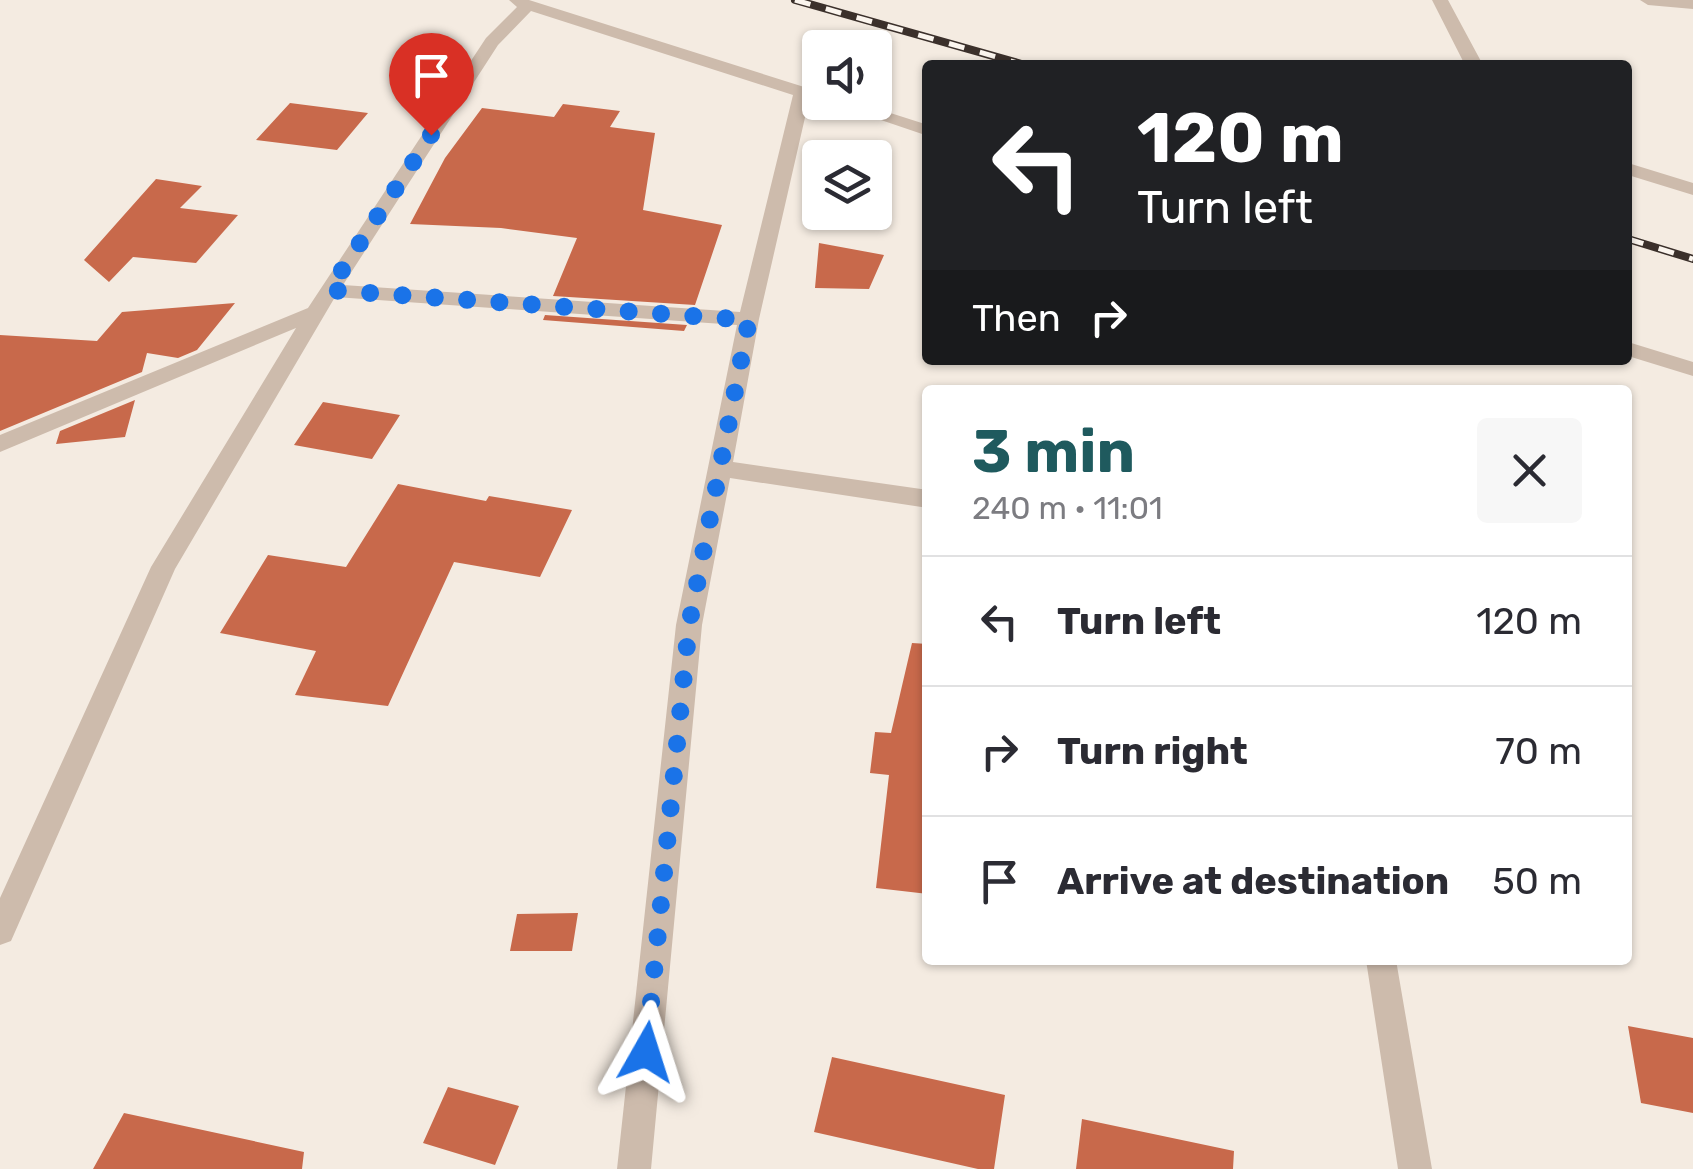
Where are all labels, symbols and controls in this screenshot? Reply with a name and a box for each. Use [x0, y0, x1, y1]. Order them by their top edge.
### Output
map controls [802, 30, 892, 230]
button: sound [802, 30, 892, 120]
pin [389, 33, 474, 136]
icon: arrive [404, 48, 459, 103]
text: 120 m [1137, 97, 1344, 180]
icon: left [972, 100, 1102, 230]
button: layers [802, 140, 892, 230]
text: Turn left [1137, 181, 1313, 234]
icon: right [1081, 290, 1136, 345]
text: Then [972, 295, 1061, 341]
text: 3 min [972, 416, 1135, 487]
button: close [1477, 418, 1582, 523]
text: 240 m · 11:01 [972, 489, 1163, 527]
icon: left [972, 594, 1027, 649]
text: Turn left [1057, 598, 1221, 644]
text: 120 m [1476, 598, 1582, 644]
icon: right [972, 724, 1027, 779]
text: Turn right [1057, 728, 1248, 774]
text: 70 m [1495, 728, 1582, 774]
icon: arrive [972, 854, 1027, 909]
text: Arrive at destination [1057, 858, 1449, 904]
text: 50 m [1492, 858, 1582, 904]
position arrow [594, 1000, 698, 1104]

